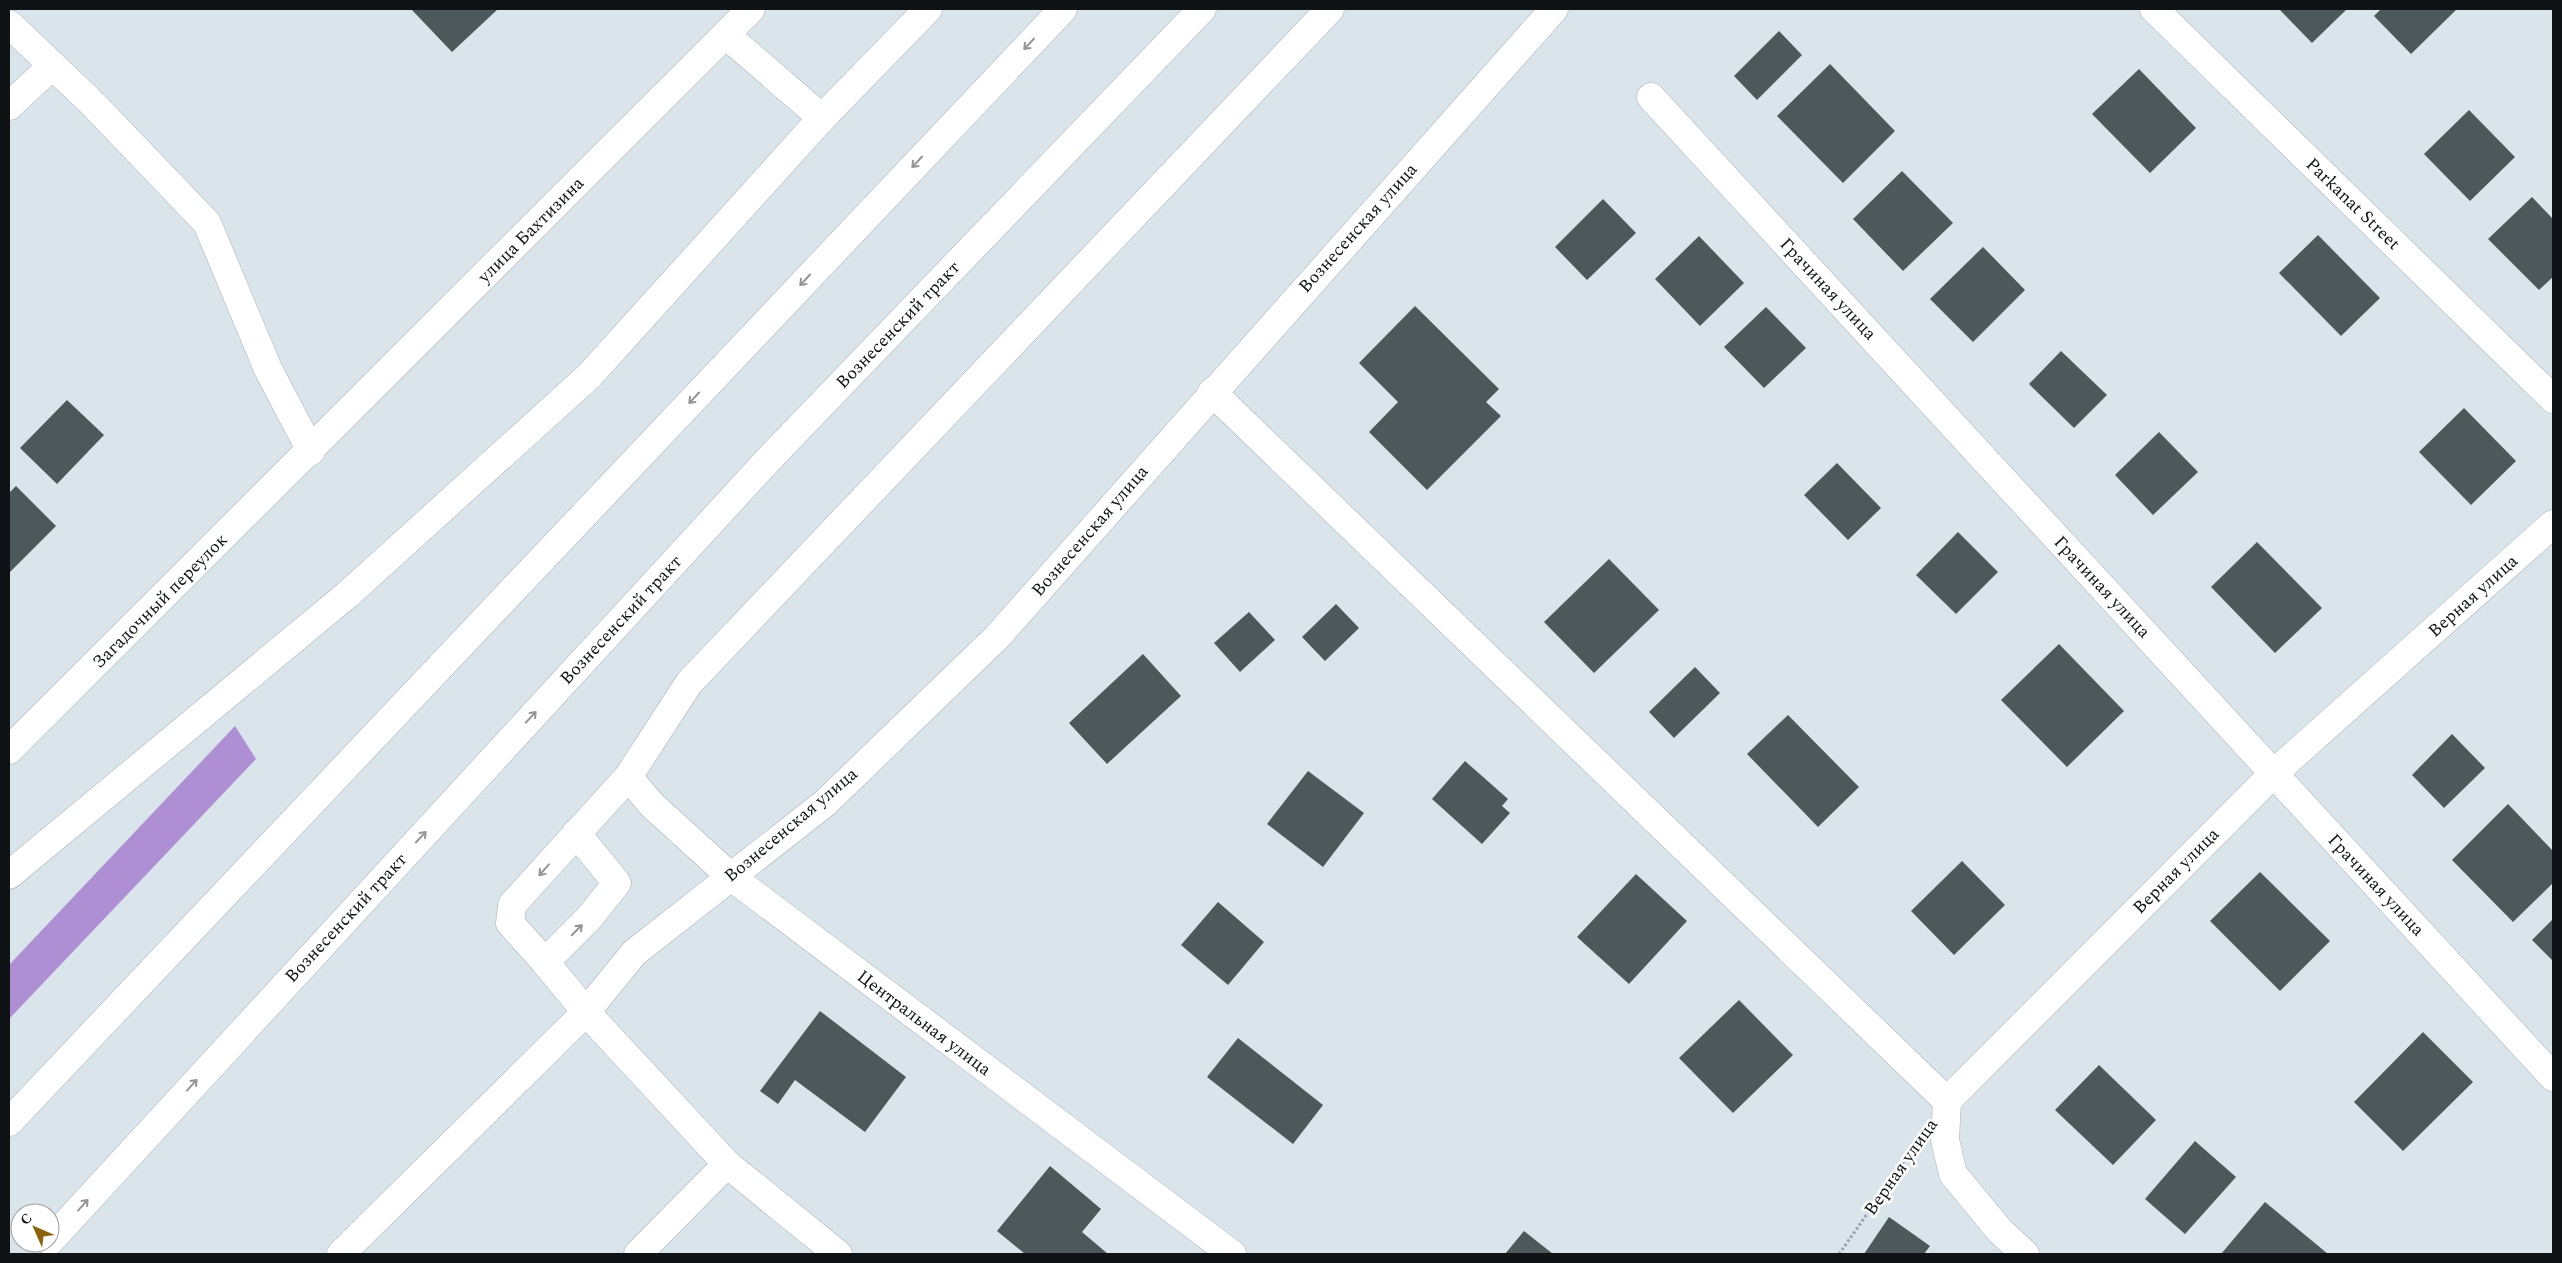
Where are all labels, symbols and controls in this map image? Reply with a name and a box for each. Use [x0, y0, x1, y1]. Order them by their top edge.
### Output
one-way arrow [1023, 37, 1035, 50]
street label: Parkanat Street [2299, 152, 2407, 256]
one-way arrow [911, 155, 923, 168]
street label: Вознесенская улица [1292, 157, 1424, 299]
street label: улица Бахтизина [471, 171, 590, 290]
street label: Грачиная улица [1773, 232, 1883, 347]
street label: Вознесенский тракт [830, 255, 966, 395]
one-way arrow [800, 273, 812, 285]
one-way arrow [688, 391, 700, 404]
street label: Вознесенская улица [1025, 459, 1155, 603]
street label: Загадочный переулок [86, 527, 234, 675]
street label: Грачиная улица [2047, 530, 2157, 645]
street label: Верная улица [2422, 548, 2524, 644]
street label: Вознесенский тракт [554, 549, 689, 691]
one-way arrow [525, 711, 537, 724]
street label: Вознесенская улица [718, 761, 864, 889]
street label: Верная улица [2126, 821, 2226, 921]
street label: Грачиная улица [2321, 828, 2431, 943]
one-way arrow [415, 830, 427, 843]
street label: Вознесенский тракт [279, 847, 414, 989]
one-way arrow [538, 863, 550, 876]
one-way arrow [571, 924, 583, 936]
street label: Центральная улица [851, 963, 997, 1083]
one-way arrow [186, 1078, 198, 1091]
street label: Верная улица [1858, 1113, 1945, 1221]
one-way arrow [77, 1199, 89, 1212]
north arrow [10, 1203, 60, 1253]
text: С [15, 1208, 37, 1230]

